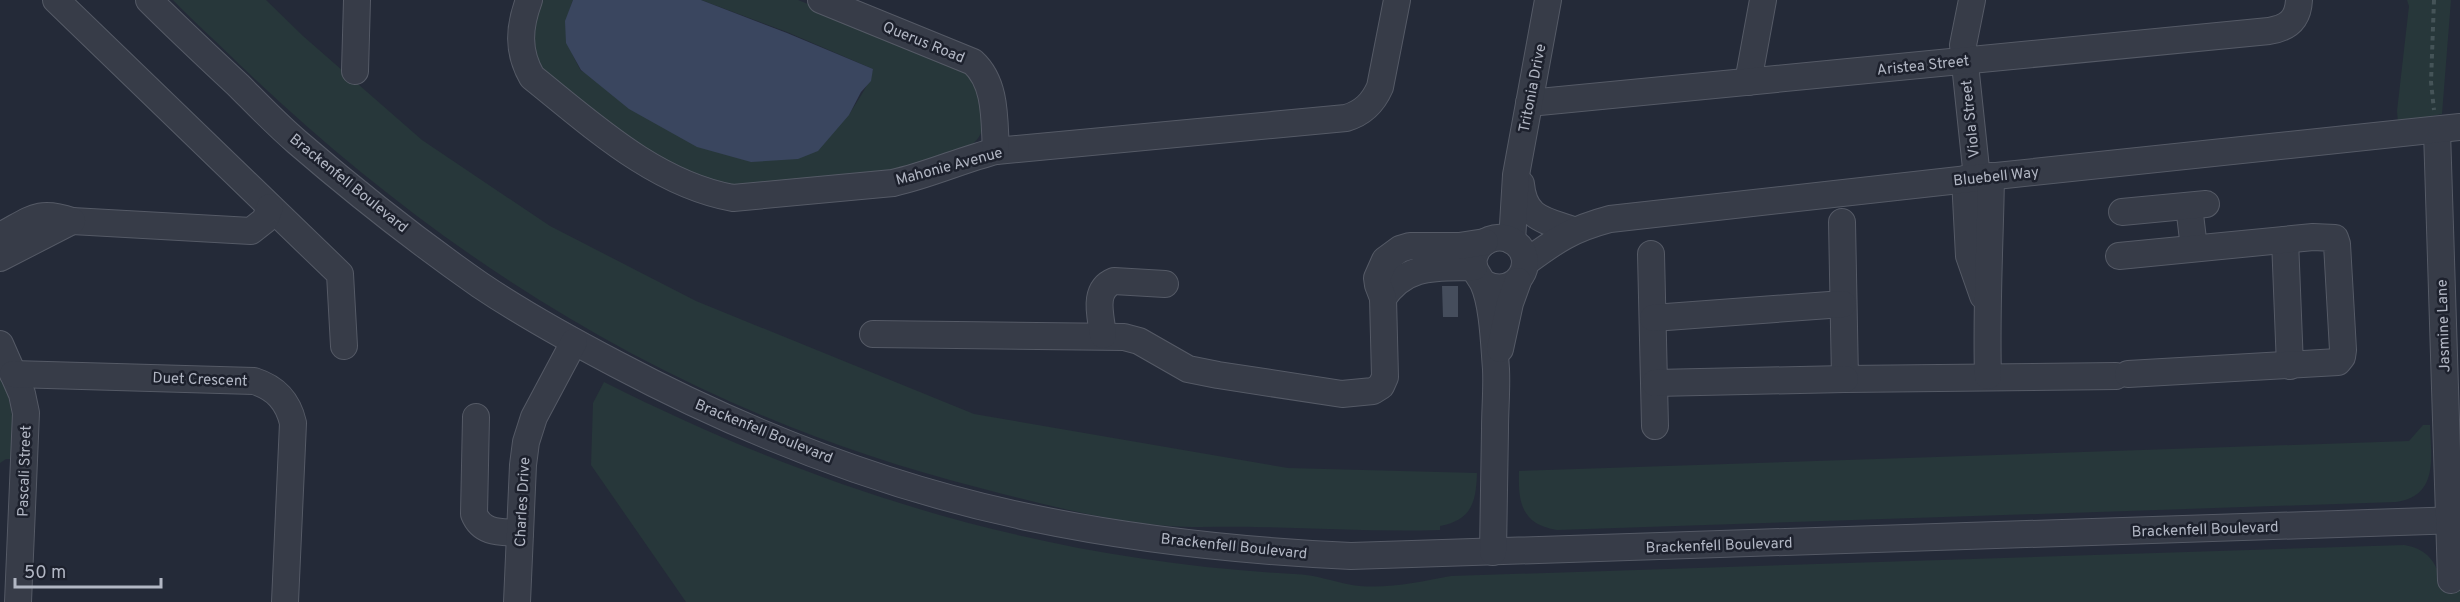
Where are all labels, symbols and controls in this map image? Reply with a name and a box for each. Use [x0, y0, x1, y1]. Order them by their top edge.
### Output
street label: Querus Road [880, 18, 967, 68]
street label: Tritonia Drive [1516, 42, 1551, 134]
street label: Aristea Street [1876, 52, 1970, 81]
street label: Viola Street [1958, 79, 1985, 159]
street label: Brackenfell Boulevard [285, 130, 411, 238]
street label: Mahonie Avenue [894, 144, 1005, 191]
street label: Bluebell Way [1952, 164, 2040, 191]
street label: Jasmine Lane [2433, 279, 2456, 373]
street label: Duet Crescent [152, 369, 248, 392]
street label: Brackenfell Boulevard [692, 396, 835, 469]
street label: Pascali Street [14, 425, 37, 517]
street label: Charles Drive [512, 457, 535, 548]
street label: Brackenfell Boulevard [2131, 518, 2279, 543]
street label: Brackenfell Boulevard [1160, 530, 1308, 565]
street label: Brackenfell Boulevard [1645, 534, 1793, 559]
scale bar [15, 551, 160, 589]
text: 50 m [24, 562, 66, 585]

